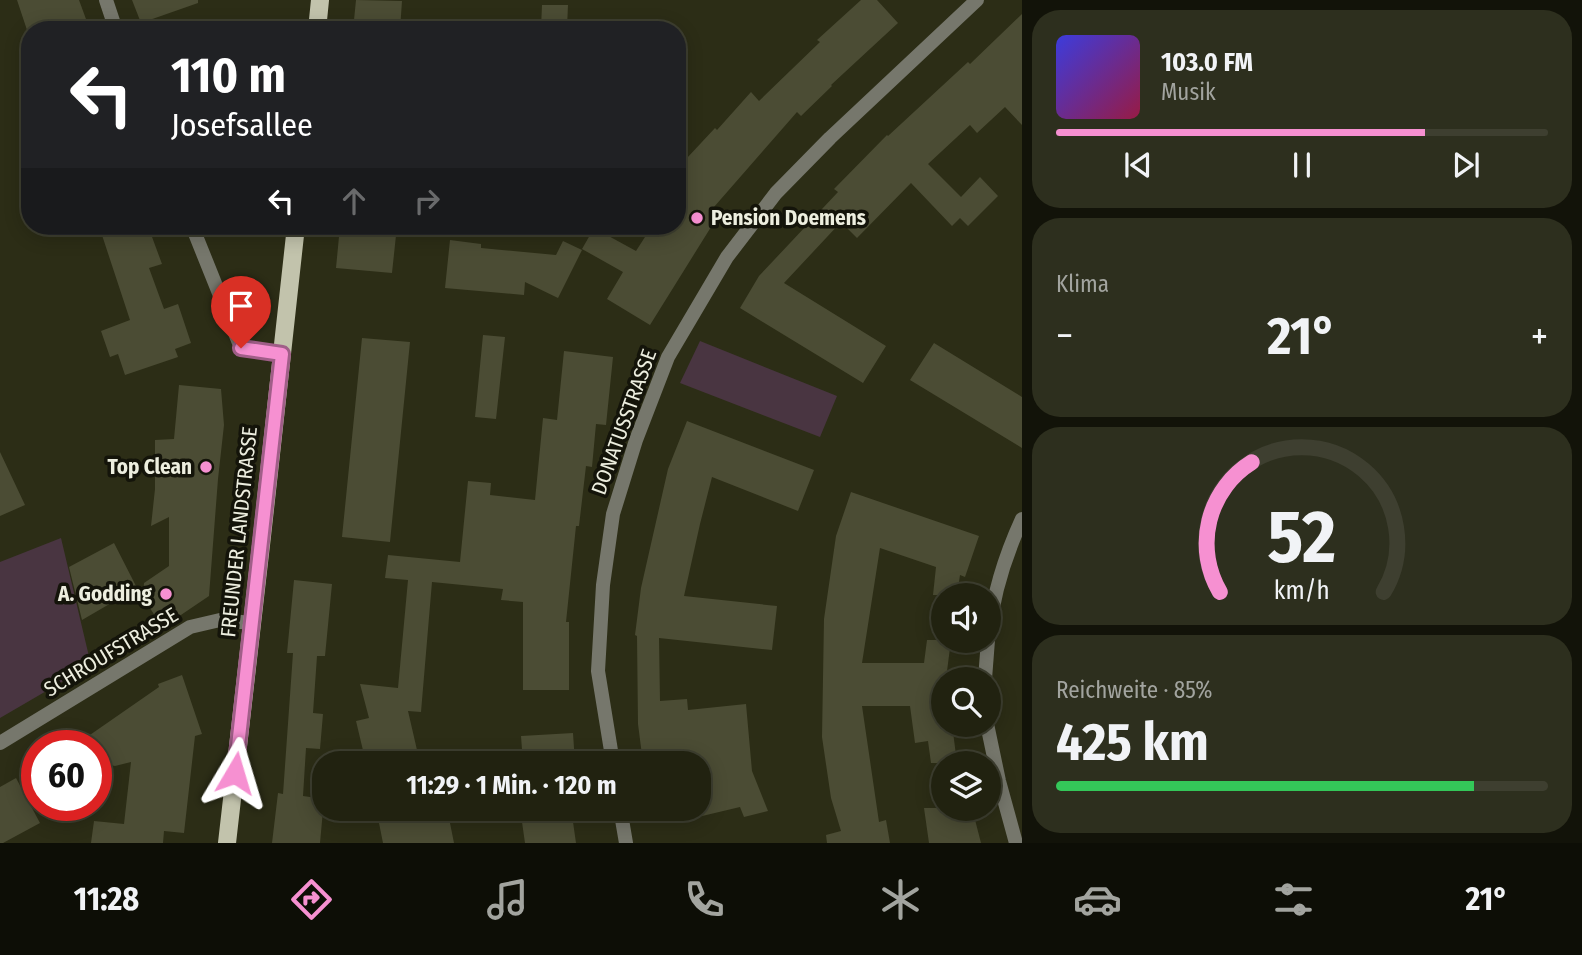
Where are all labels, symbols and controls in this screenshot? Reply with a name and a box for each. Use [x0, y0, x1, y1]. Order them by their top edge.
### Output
text: 110 m [171, 46, 286, 105]
text: 103.0 FM [1161, 47, 1253, 78]
icon: left [56, 49, 147, 140]
text: Musik [1161, 78, 1216, 106]
text: Josefsallee [171, 106, 313, 144]
icon: previous [1119, 146, 1157, 184]
icon: pause [1283, 146, 1321, 184]
icon: next [1447, 146, 1485, 184]
icon: left [262, 182, 300, 220]
icon: ahead [335, 182, 373, 220]
icon: right [408, 182, 446, 220]
place label: Pension Doemens [711, 205, 866, 231]
marker: Pension Doemens [689, 210, 705, 226]
text: Klima [1056, 270, 1109, 298]
pin [211, 276, 271, 348]
icon: arrive [222, 287, 260, 325]
text: 21° [1267, 305, 1337, 368]
text: − [1056, 313, 1073, 359]
text: + [1531, 313, 1548, 359]
street label: DONATUSSTRASSE [586, 346, 662, 498]
street label: FREUNDER LANDSTRASSE [215, 425, 263, 639]
place label: Top Clean [108, 454, 192, 480]
marker: Top Clean [198, 459, 214, 475]
text: 52 [1268, 494, 1336, 581]
text: km/h [1274, 575, 1330, 605]
place label: A. Godding [57, 581, 153, 607]
map controls [931, 583, 1001, 821]
button: sound [931, 583, 1001, 653]
marker: A. Godding [158, 586, 174, 602]
street label: SCHROUFSTRASSE [39, 602, 183, 702]
button: search [931, 667, 1001, 737]
text: Reichweite · 85% [1056, 676, 1213, 704]
text: 425 km [1056, 711, 1209, 774]
speed limit sign: 60 [21, 730, 112, 821]
position arrow [198, 736, 272, 810]
button: layers [931, 751, 1001, 821]
text: 11:29 · 1 Min. · 120 m [406, 770, 617, 801]
icon: directions [287, 875, 336, 924]
icon: music [483, 875, 532, 924]
icon: phone [680, 875, 729, 924]
icon: climate [876, 875, 925, 924]
icon: car [1073, 875, 1122, 924]
icon: filters [1269, 875, 1318, 924]
text: 11:28 [74, 880, 139, 918]
text: 21° [1465, 880, 1508, 918]

